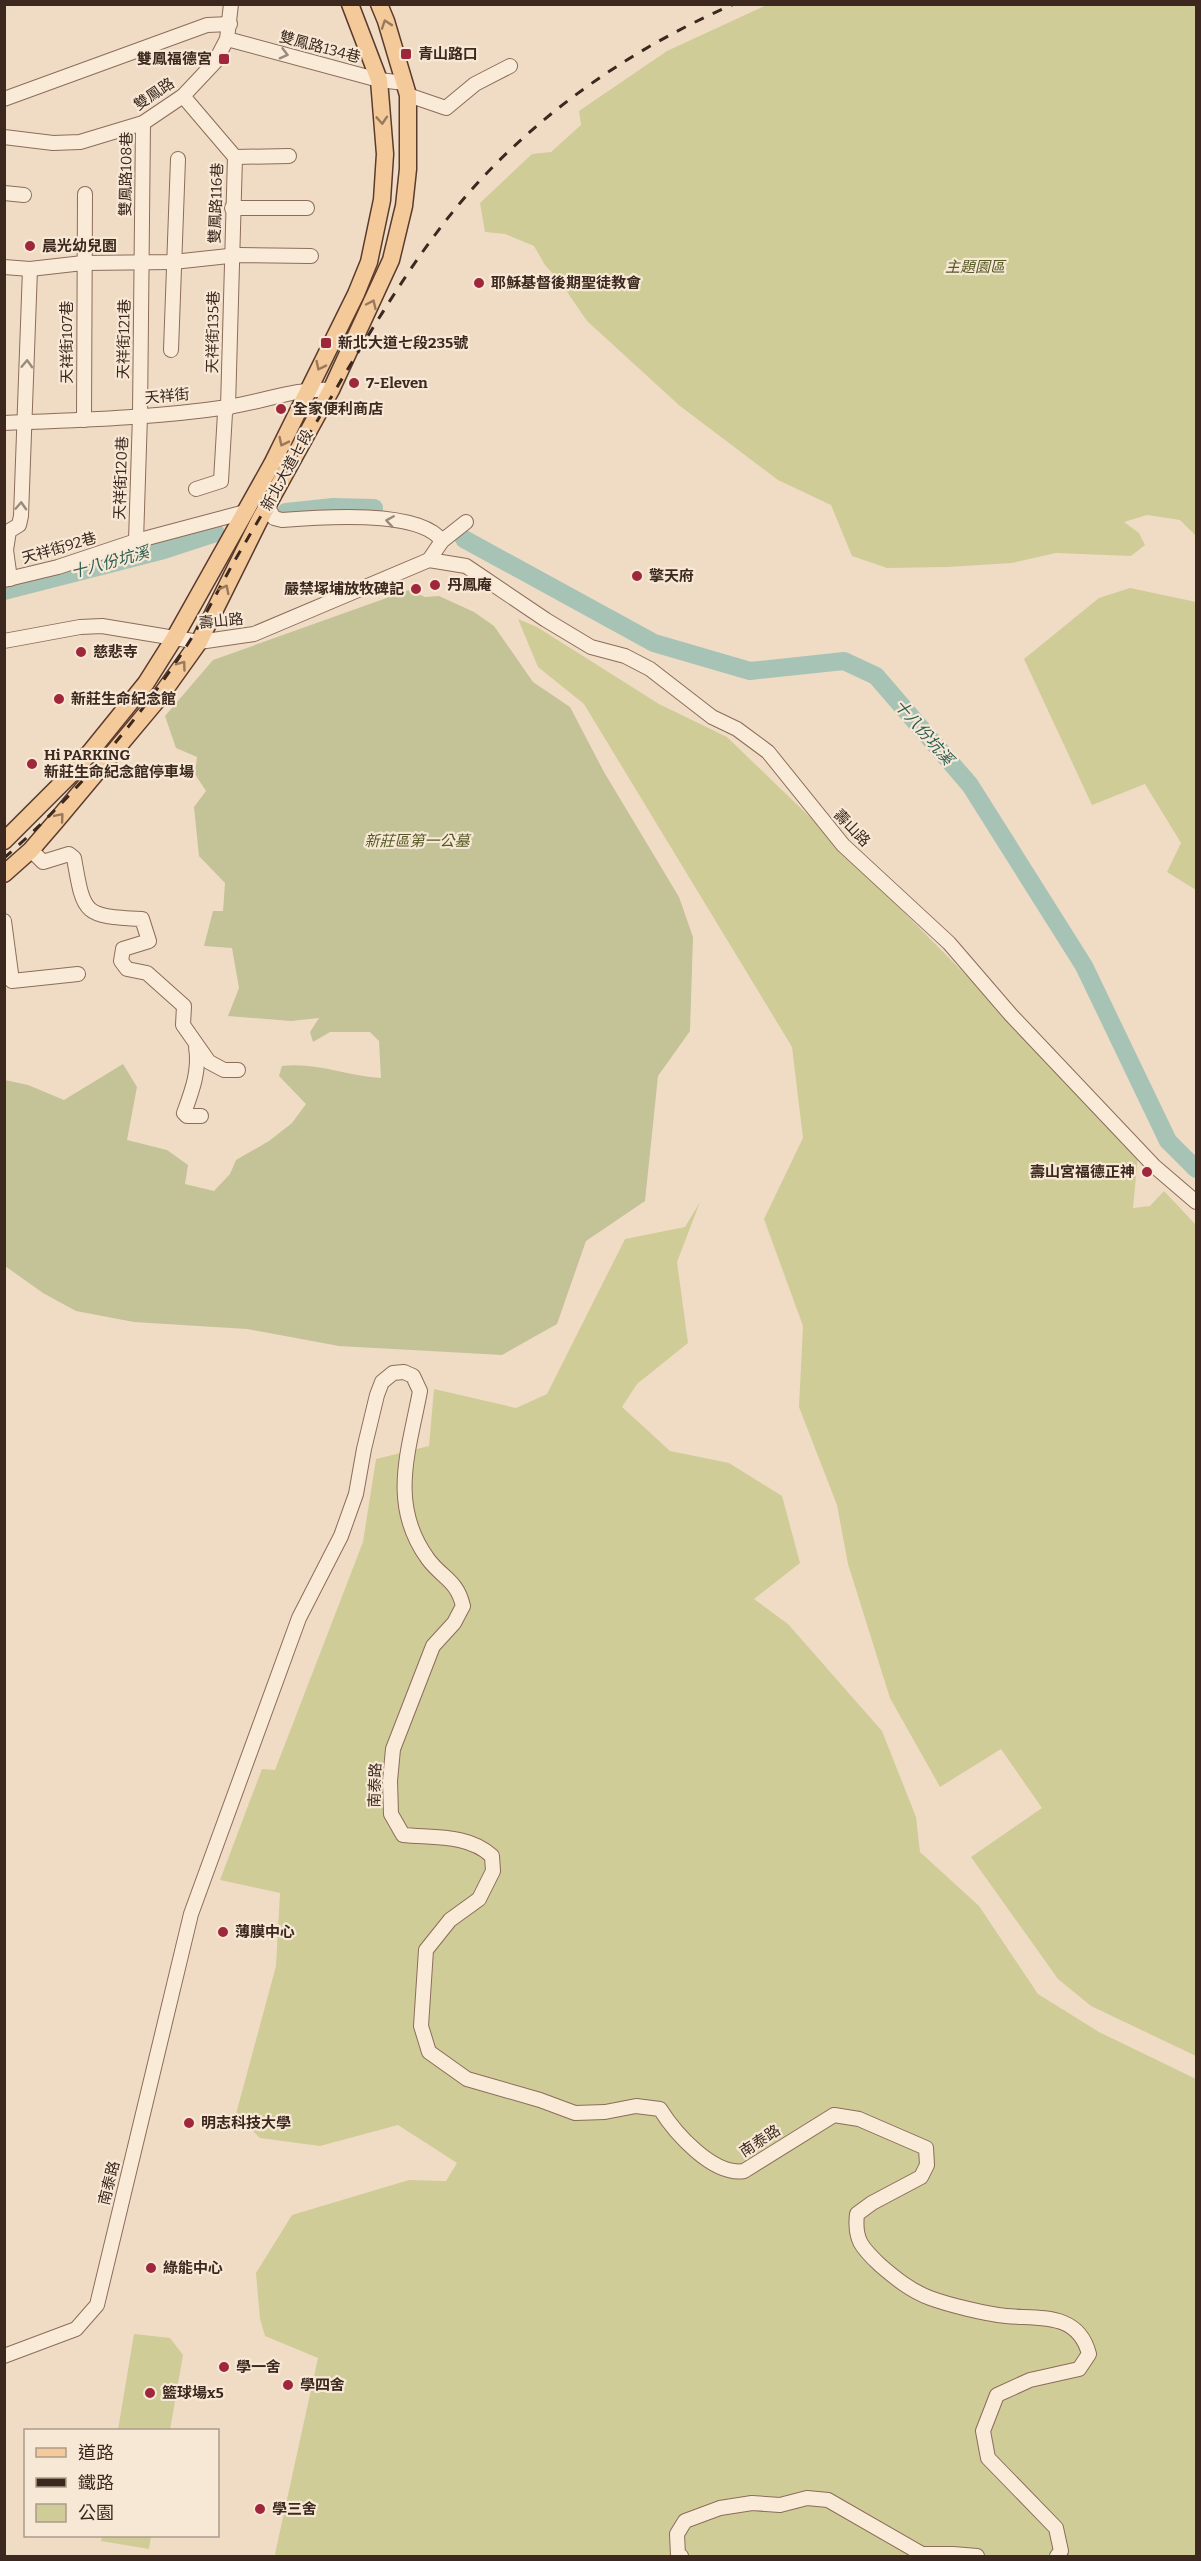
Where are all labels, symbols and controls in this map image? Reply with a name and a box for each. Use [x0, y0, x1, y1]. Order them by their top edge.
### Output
one-way arrow [381, 19, 394, 29]
street label: 雙鳳路134巷 [277, 28, 363, 66]
place label: 青山路口 [418, 45, 478, 63]
one-way arrow [278, 47, 289, 59]
marker: 青山路口 [399, 47, 413, 61]
place label: 雙鳳福德宮 [137, 50, 212, 68]
marker: 雙鳳福德宮 [217, 52, 231, 66]
street label: 雙鳳路 [130, 74, 178, 114]
one-way arrow [375, 116, 388, 125]
street label: 雙鳳路108巷 [116, 131, 136, 217]
street label: 雙鳳路116巷 [206, 162, 226, 244]
place label: 晨光幼兒園 [42, 237, 117, 255]
marker: 晨光幼兒園 [23, 239, 37, 253]
park label: 主題園區 [945, 258, 1007, 276]
place label: 耶穌基督後期聖徒教會 [491, 274, 641, 292]
marker: 耶穌基督後期聖徒教會 [472, 276, 486, 290]
street label: 天祥街135巷 [203, 291, 223, 373]
street label: 天祥街121巷 [114, 299, 134, 379]
street label: 天祥街107巷 [58, 300, 76, 384]
one-way arrow [364, 300, 376, 311]
place label: 新北大道七段235號 [338, 334, 468, 352]
marker: 新北大道七段235號 [319, 336, 333, 350]
one-way arrow [21, 359, 34, 368]
one-way arrow [316, 360, 328, 371]
place label: 7-Eleven [366, 374, 428, 392]
marker: 7-Eleven [347, 376, 361, 390]
street label: 天祥街 [144, 385, 190, 407]
place label: 全家便利商店 [293, 400, 383, 418]
marker: 全家便利商店 [274, 402, 288, 416]
street label: 新北大道七段 [257, 426, 317, 514]
one-way arrow [279, 435, 290, 446]
street label: 天祥街120巷 [111, 436, 131, 520]
one-way arrow [15, 502, 28, 511]
one-way arrow [385, 515, 395, 527]
street label: 天祥街92巷 [20, 529, 98, 567]
water label: 十八份坑溪 [69, 542, 153, 582]
place label: 擎天府 [649, 567, 694, 585]
marker: 擎天府 [630, 569, 644, 583]
place label: 丹鳳庵 [447, 576, 492, 594]
marker: 丹鳳庵 [428, 578, 442, 592]
place label: 嚴禁塚埔放牧碑記 [284, 580, 404, 598]
marker: 嚴禁塚埔放牧碑記 [409, 582, 423, 596]
one-way arrow [218, 585, 229, 596]
street label: 壽山路 [198, 610, 244, 632]
place label: 慈悲寺 [93, 643, 138, 661]
marker: 慈悲寺 [74, 645, 88, 659]
one-way arrow [175, 661, 186, 672]
place label: 新莊生命紀念館 [71, 690, 176, 708]
marker: 新莊生命紀念館 [52, 692, 66, 706]
water label: 十八份坑溪 [891, 696, 959, 770]
place label: Hi PARKING 新莊生命紀念館停車場 [44, 746, 194, 781]
marker: Hi PARKING 新莊生命紀念館停車場 [25, 757, 39, 771]
street label: 壽山路 [830, 806, 874, 850]
one-way arrow [53, 813, 64, 824]
park label: 新莊區第一公墓 [364, 832, 472, 850]
place label: 壽山宮福德正神 [1030, 1163, 1135, 1181]
marker: 壽山宮福德正神 [1140, 1165, 1154, 1179]
street label: 南泰路 [365, 1762, 385, 1808]
place label: 薄膜中心 [235, 1923, 295, 1941]
marker: 薄膜中心 [216, 1925, 230, 1939]
place label: 明志科技大學 [201, 2114, 291, 2132]
marker: 明志科技大學 [182, 2116, 196, 2130]
street label: 南泰路 [736, 2121, 784, 2161]
street label: 南泰路 [95, 2159, 123, 2207]
place label: 綠能中心 [163, 2259, 223, 2277]
marker: 綠能中心 [144, 2261, 158, 2275]
place label: 學一舍 [236, 2358, 281, 2376]
marker: 學一舍 [217, 2360, 231, 2374]
place label: 學四舍 [300, 2376, 345, 2394]
marker: 學四舍 [281, 2378, 295, 2392]
place label: 籃球場x5 [162, 2384, 224, 2402]
marker: 籃球場x5 [143, 2386, 157, 2400]
legend [24, 2429, 219, 2537]
text: 道路 [78, 2442, 114, 2464]
text: 鐵路 [78, 2472, 114, 2494]
place label: 學三舍 [272, 2500, 317, 2518]
text: 公園 [78, 2502, 114, 2524]
marker: 學三舍 [253, 2502, 267, 2516]

